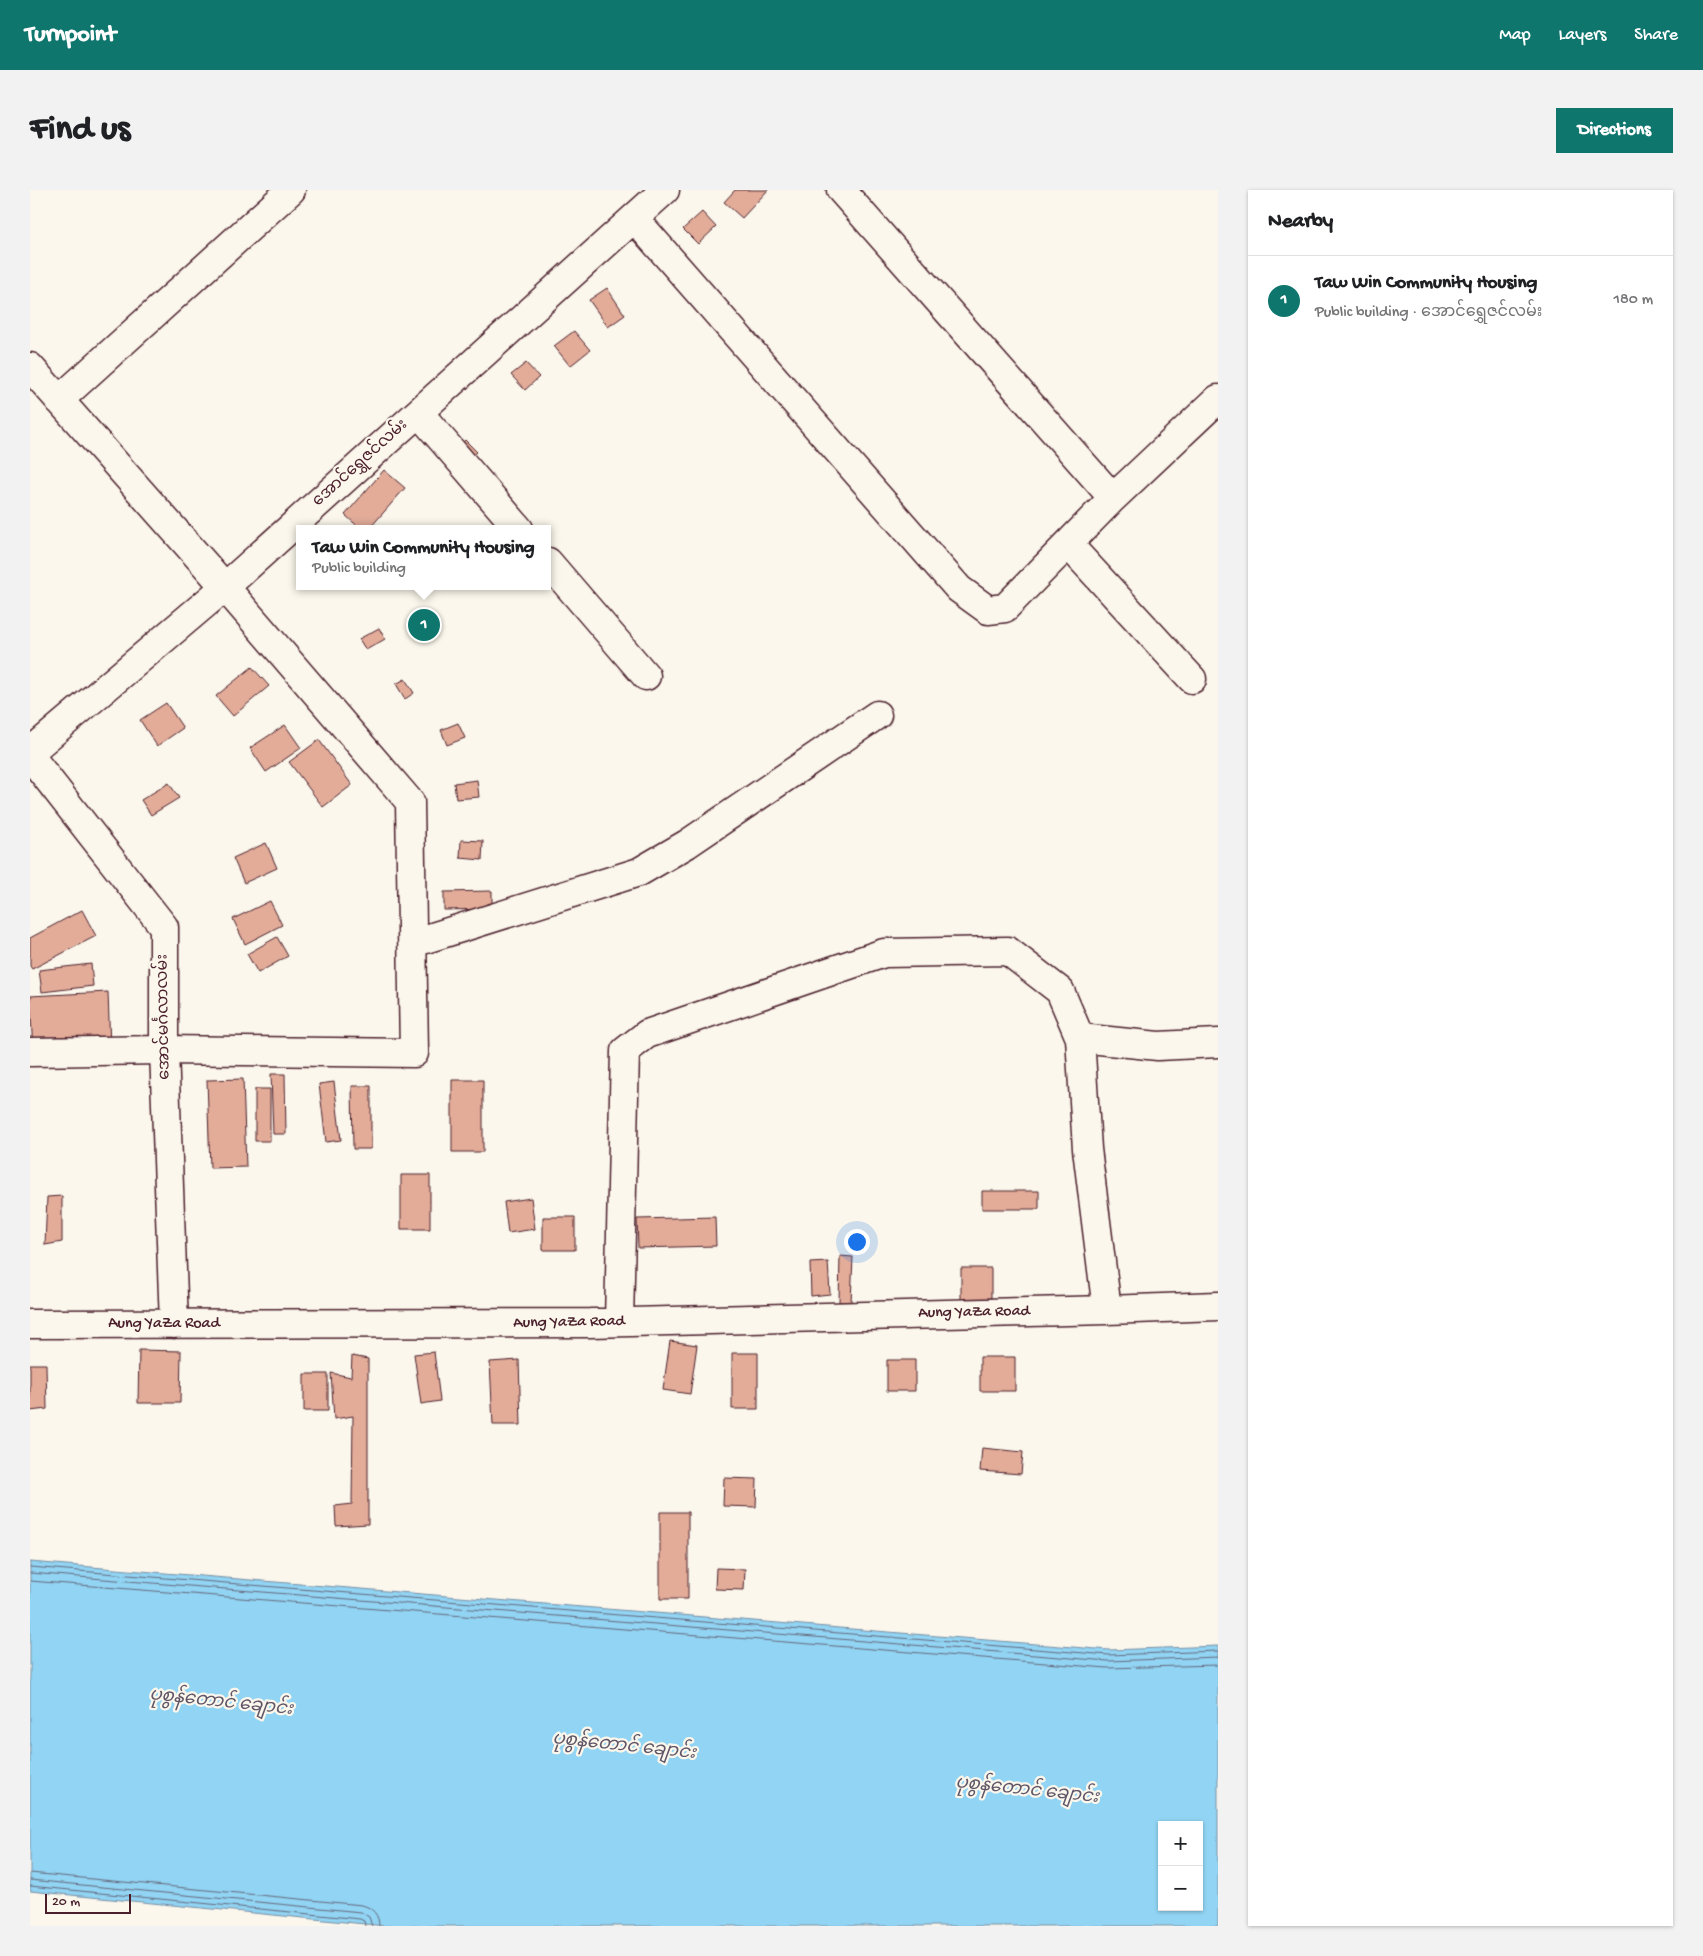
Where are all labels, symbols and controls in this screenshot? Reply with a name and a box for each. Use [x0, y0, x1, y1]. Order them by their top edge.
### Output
text: Turnpoint [25, 21, 116, 50]
text: Map [1499, 25, 1531, 46]
text: Layers [1559, 25, 1606, 46]
text: Share [1634, 25, 1678, 46]
button: Directions [1556, 108, 1673, 153]
text: Find us [30, 110, 130, 151]
text: Nearby [1268, 210, 1333, 235]
text: Taw Win Community Housing [1315, 272, 1537, 295]
text: 1 [1281, 291, 1287, 310]
text: 180 m [1614, 291, 1653, 310]
text: Public building · အောင်ရွှေဇင်လမ်း [1315, 304, 1542, 323]
street label: အောင်ရွှေဇင်လမ်း [306, 413, 413, 512]
popup [296, 525, 551, 590]
text: Taw Win Community Housing [312, 537, 535, 560]
text: Public building [312, 560, 406, 579]
pin: 1 [408, 606, 440, 644]
street label: အောင်မင်္ဂလာလမ်း [149, 954, 176, 1080]
your location [844, 1229, 870, 1255]
street label: Aung YaZa Road [918, 1302, 1032, 1323]
street label: Aung YaZa Road [513, 1312, 627, 1333]
street label: Aung YaZa Road [108, 1315, 221, 1334]
water label: ပုစွန်တောင် ချောင်း [148, 1680, 296, 1723]
water label: ပုစွန်တောင် ချောင်း [551, 1724, 699, 1767]
water label: ပုစွန်တောင် ချောင်း [954, 1768, 1102, 1811]
map controls [1158, 1821, 1203, 1911]
button: + [1158, 1821, 1203, 1866]
button: − [1158, 1866, 1203, 1911]
scale bar [45, 1891, 131, 1914]
text: 20 m [52, 1894, 80, 1911]

